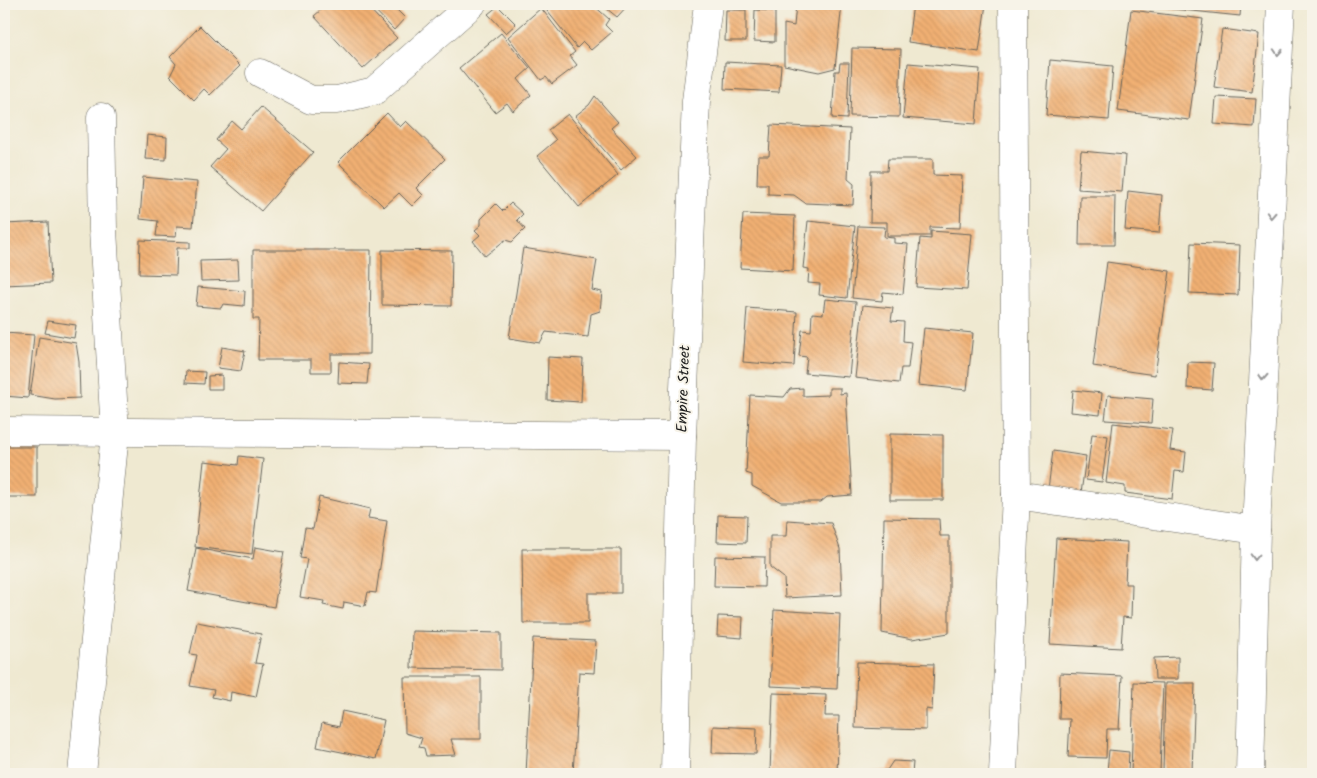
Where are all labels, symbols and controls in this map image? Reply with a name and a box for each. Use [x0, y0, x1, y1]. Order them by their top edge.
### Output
one-way arrow [1273, 49, 1284, 57]
one-way arrow [1265, 211, 1276, 219]
street label: Empire Street [670, 345, 698, 433]
one-way arrow [1258, 374, 1268, 381]
one-way arrow [1250, 554, 1260, 561]

